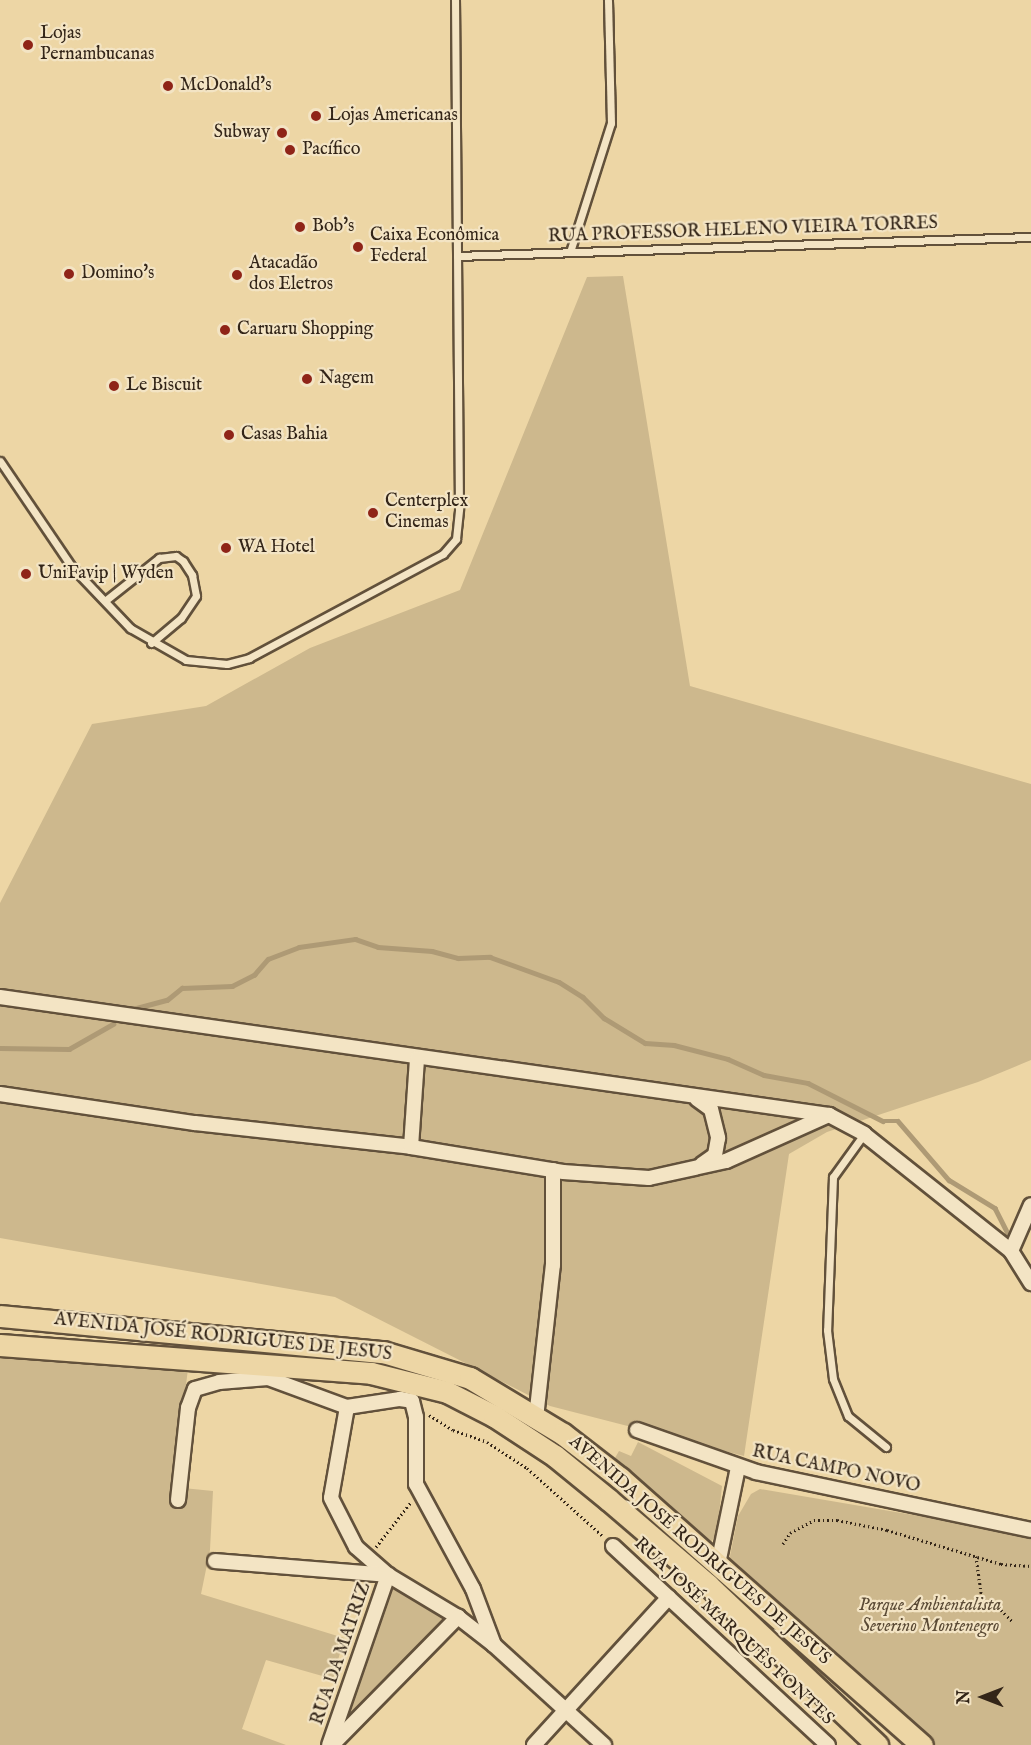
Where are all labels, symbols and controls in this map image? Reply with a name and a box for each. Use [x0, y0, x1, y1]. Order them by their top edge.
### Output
place label: Lojas Pernambucanas [40, 24, 154, 66]
marker: Lojas Pernambucanas [21, 38, 35, 52]
place label: McDonald's [180, 75, 272, 97]
marker: McDonald's [161, 79, 175, 93]
place label: Lojas Americanas [328, 105, 458, 127]
marker: Lojas Americanas [309, 109, 323, 123]
place label: Subway [214, 122, 270, 144]
marker: Subway [275, 126, 289, 140]
place label: Pacífico [302, 139, 361, 161]
marker: Pacífico [283, 143, 297, 157]
street label: RUA PROFESSOR HELENO VIEIRA TORRES [548, 213, 938, 249]
place label: Bob's [312, 216, 354, 238]
marker: Bob's [293, 220, 307, 234]
place label: Caixa Econômica Federal [370, 226, 499, 268]
marker: Caixa Econômica Federal [351, 240, 365, 254]
place label: Atacadão dos Eletros [249, 254, 333, 296]
place label: Domino's [81, 263, 154, 285]
marker: Domino's [62, 267, 76, 281]
marker: Atacadão dos Eletros [230, 268, 244, 282]
place label: Caruaru Shopping [237, 319, 373, 341]
marker: Caruaru Shopping [218, 323, 232, 337]
place label: Nagem [319, 368, 374, 390]
marker: Nagem [300, 372, 314, 386]
place label: Le Biscuit [126, 375, 202, 397]
marker: Le Biscuit [107, 379, 121, 393]
place label: Casas Bahia [241, 424, 328, 446]
marker: Casas Bahia [222, 428, 236, 442]
place label: Centerplex Cinemas [385, 492, 468, 534]
marker: Centerplex Cinemas [366, 506, 380, 520]
place label: WA Hotel [238, 537, 315, 559]
marker: WA Hotel [219, 541, 233, 555]
place label: UniFavip | Wyden [38, 563, 174, 585]
marker: UniFavip | Wyden [19, 567, 33, 581]
street label: AVENIDA JOSÉ RODRIGUES DE JESUS [53, 1310, 393, 1366]
street label: AVENIDA JOSÉ RODRIGUES DE JESUS [564, 1432, 834, 1670]
street label: RUA CAMPO NOVO [750, 1442, 922, 1498]
street label: RUA JOSÉ MARQUÊS FONTES [629, 1534, 837, 1730]
street label: RUA DA MATRIZ [307, 1580, 377, 1728]
park label: Parque Ambientalista Severino Montenegro [859, 1596, 1001, 1638]
north arrow [953, 1667, 1013, 1727]
text: N [955, 1690, 975, 1704]

